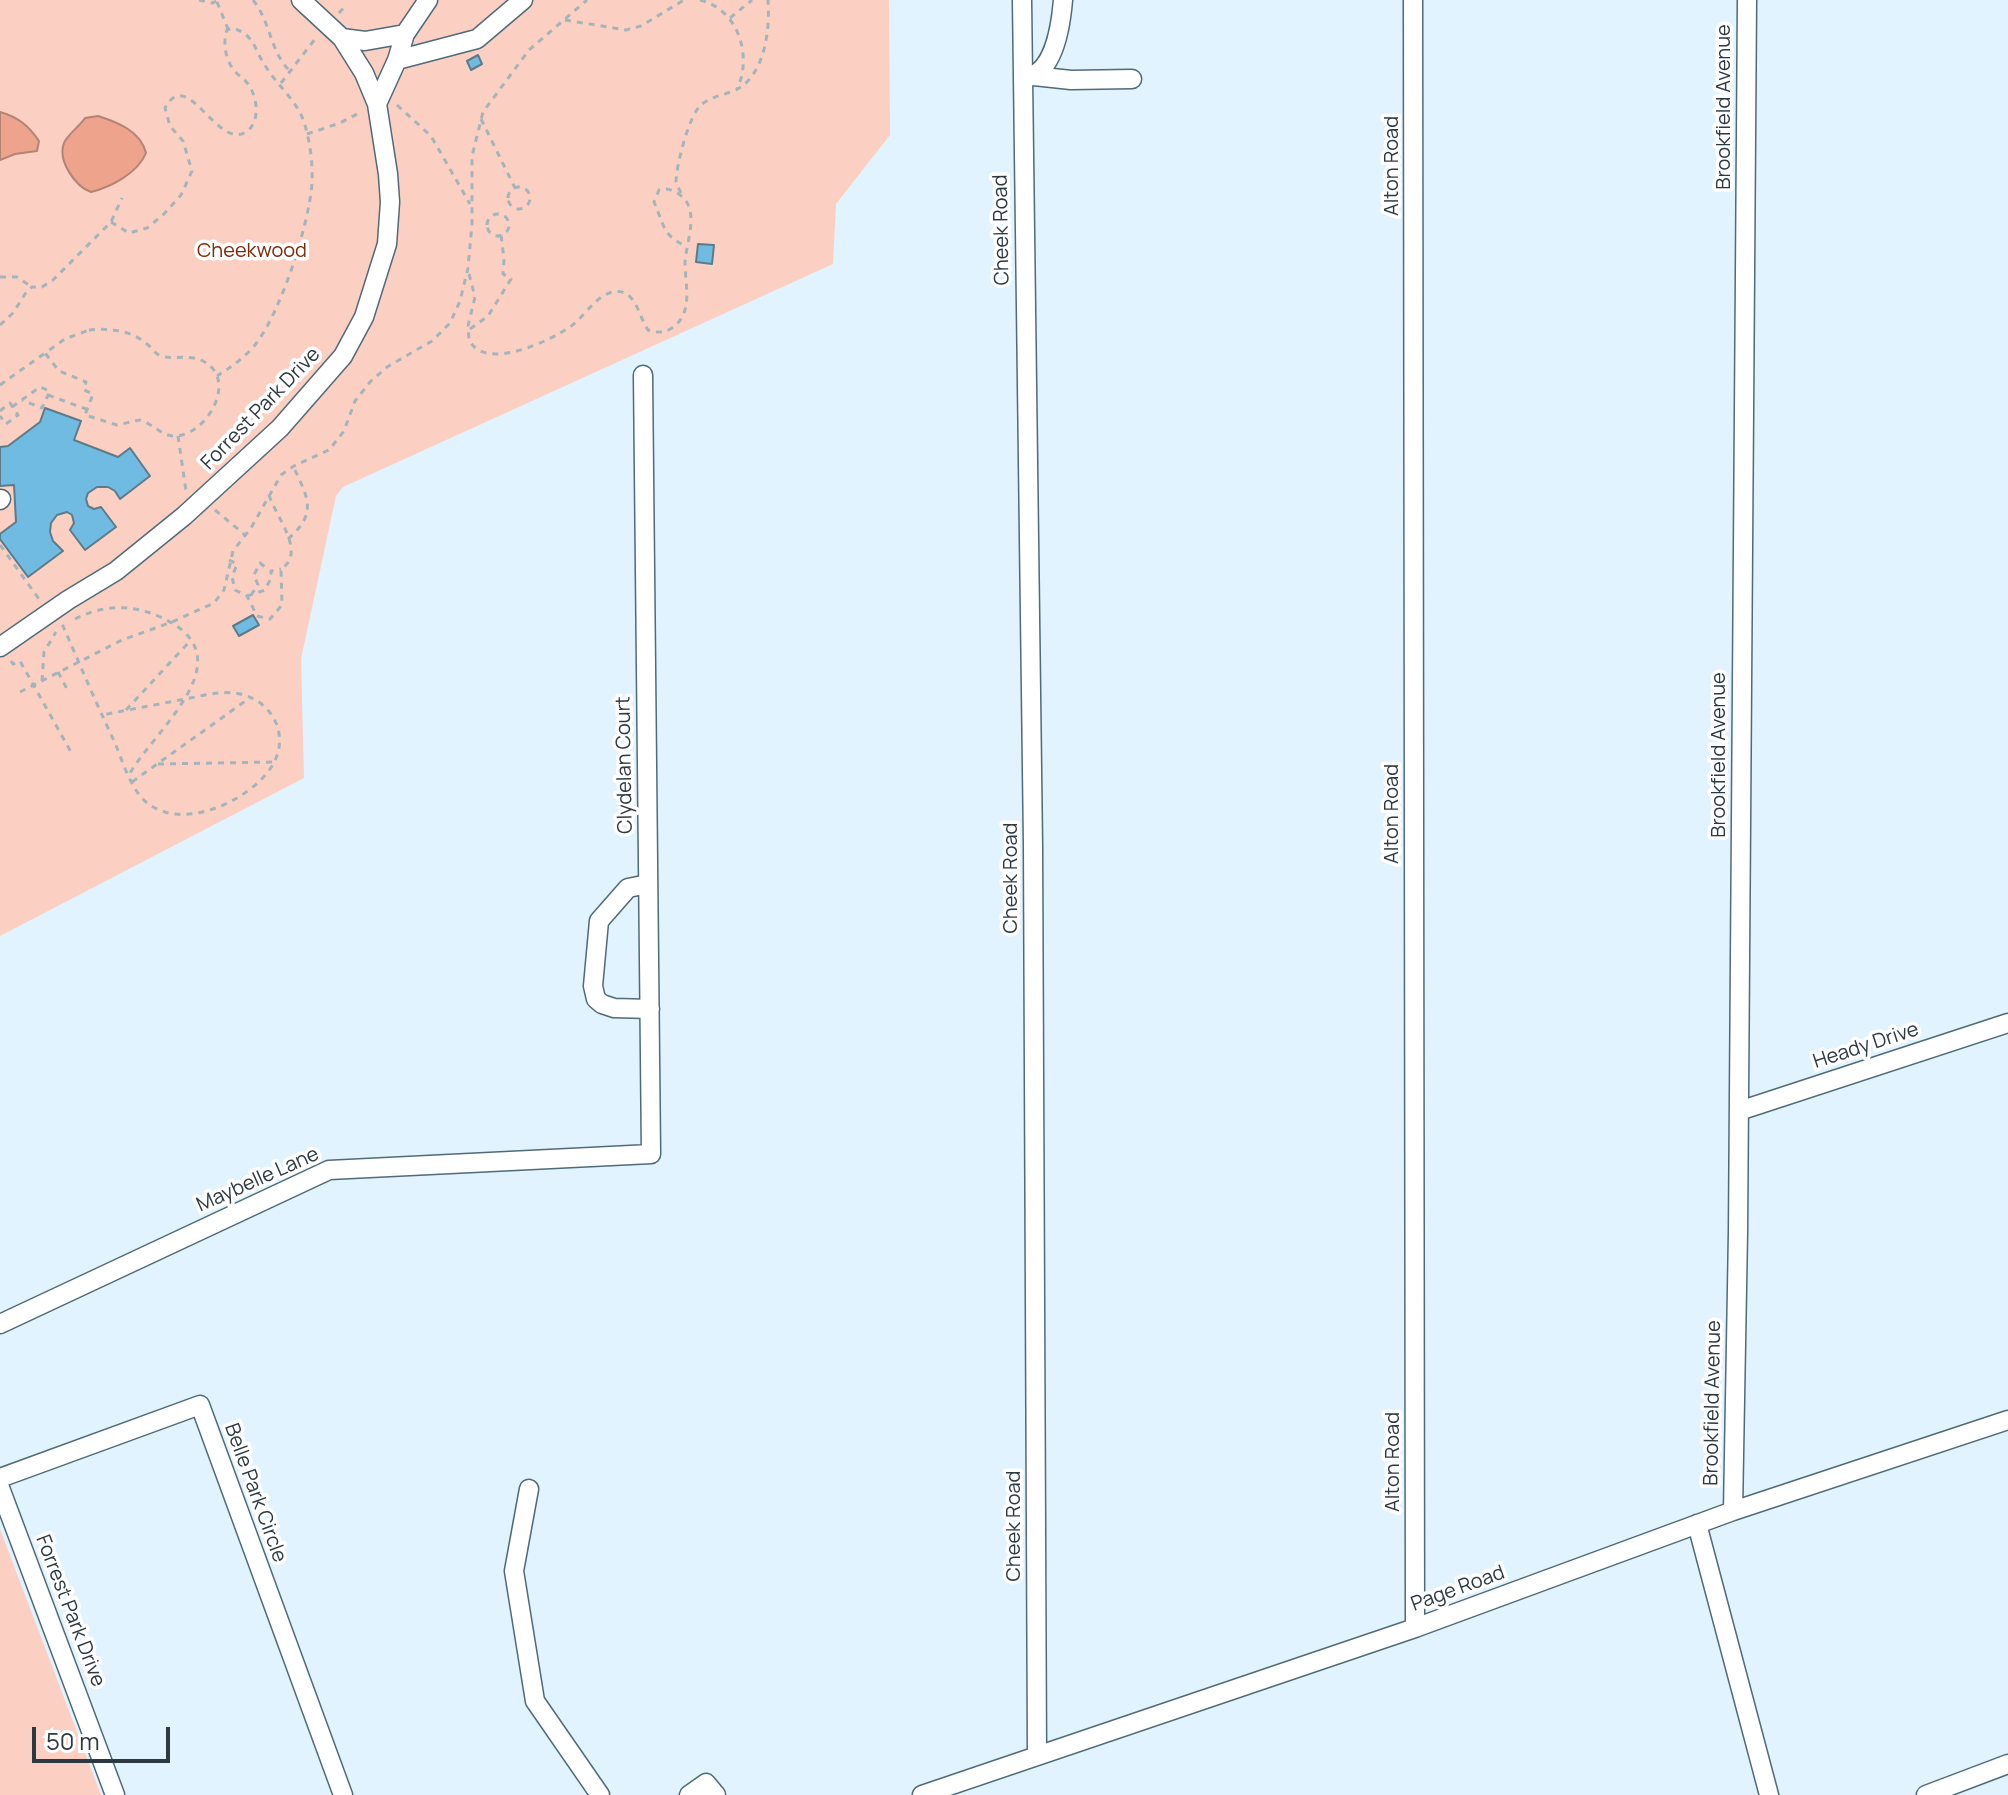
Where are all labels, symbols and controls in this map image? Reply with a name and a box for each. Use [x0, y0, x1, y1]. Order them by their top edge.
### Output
street label: Brookfield Avenue [1712, 24, 1736, 190]
street label: Alton Road [1380, 116, 1404, 216]
street label: Cheek Road [989, 174, 1015, 286]
park label: Cheekwood [197, 239, 307, 263]
street label: Forrest Park Drive [197, 343, 325, 475]
street label: Brookfield Avenue [1707, 672, 1731, 838]
street label: Clydelan Court [612, 696, 638, 834]
street label: Alton Road [1380, 764, 1404, 864]
street label: Cheek Road [999, 823, 1023, 933]
street label: Heady Drive [1810, 1018, 1922, 1074]
street label: Maybelle Lane [193, 1142, 323, 1218]
street label: Brookfield Avenue [1700, 1320, 1726, 1486]
street label: Alton Road [1381, 1412, 1405, 1512]
street label: Belle Park Circle [219, 1420, 291, 1566]
street label: Cheek Road [1002, 1471, 1026, 1581]
street label: Forrest Park Drive [30, 1532, 110, 1690]
street label: Page Road [1408, 1561, 1508, 1617]
scale bar [36, 1711, 174, 1761]
text: 50 m [46, 1724, 100, 1757]

